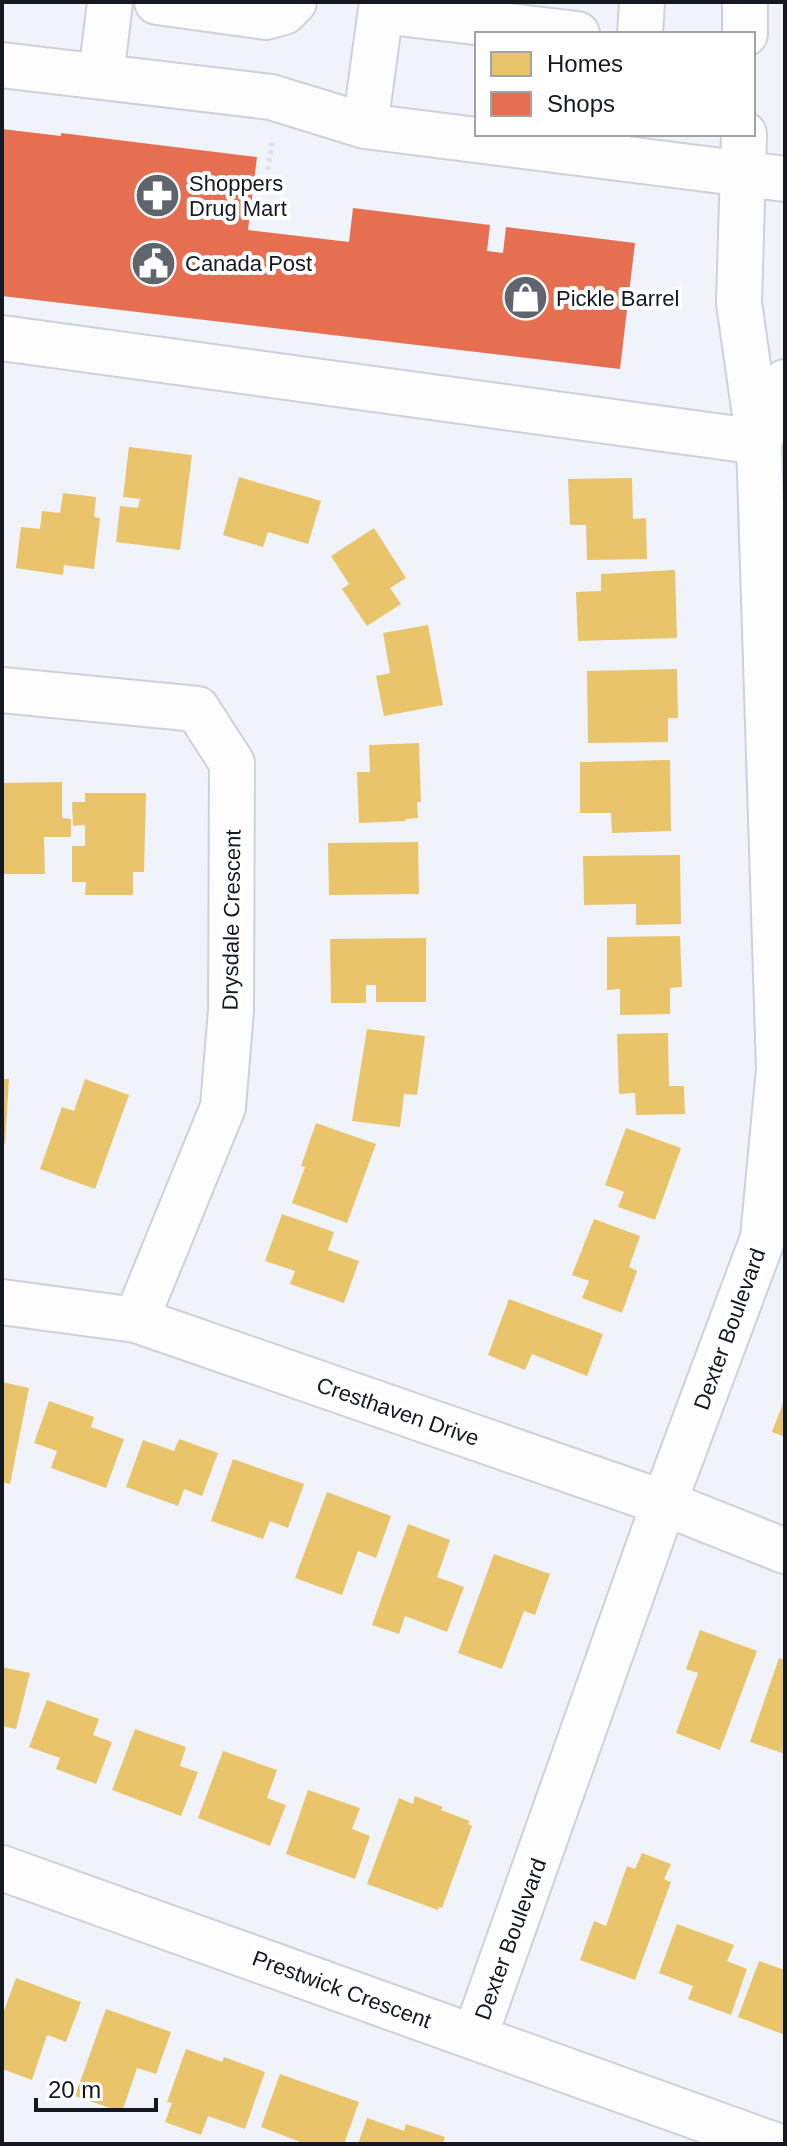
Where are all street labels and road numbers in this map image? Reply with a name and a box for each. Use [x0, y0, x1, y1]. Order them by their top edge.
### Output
street label: Drysdale Crescent [217, 829, 246, 1011]
street label: Dexter Boulevard [689, 1245, 770, 1413]
street label: Cresthaven Drive [313, 1372, 482, 1451]
street label: Dexter Boulevard [470, 1855, 551, 2023]
street label: Prestwick Crescent [249, 1946, 435, 2033]

